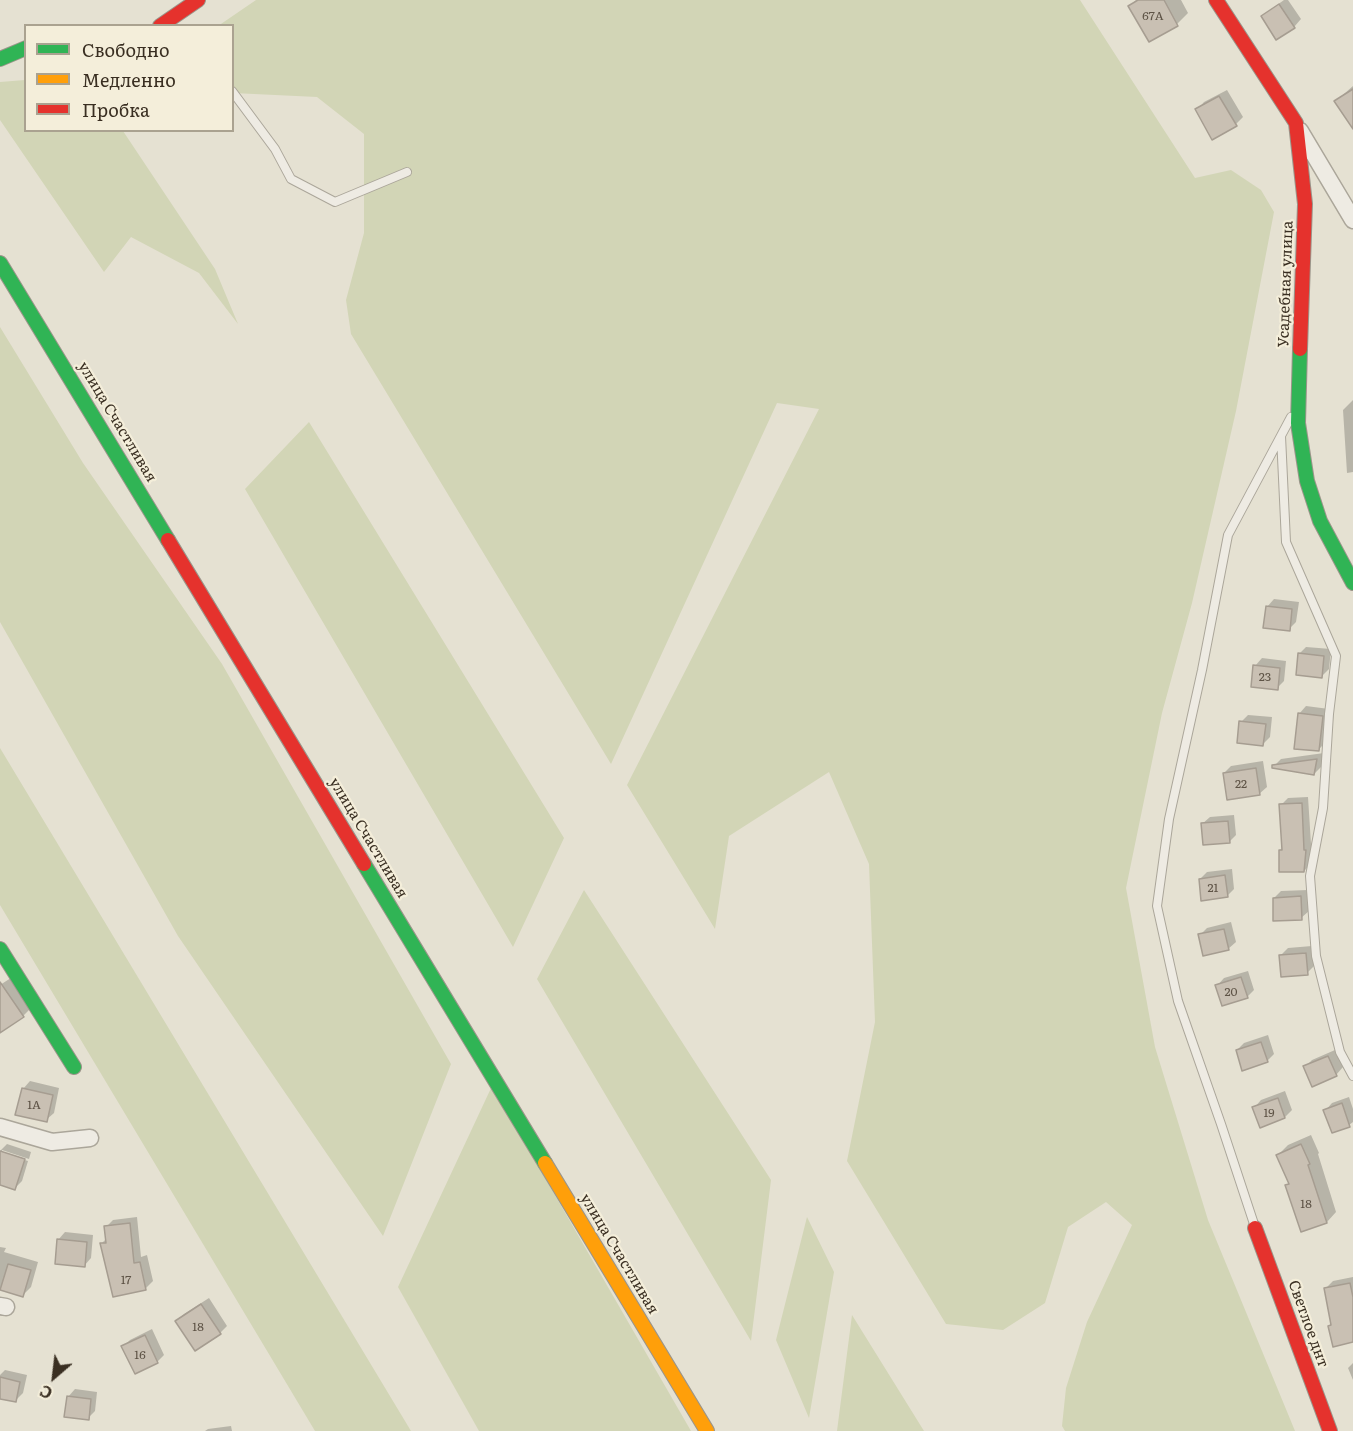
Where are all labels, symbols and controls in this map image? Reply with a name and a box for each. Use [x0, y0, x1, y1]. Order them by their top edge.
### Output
house number: 67А [1142, 9, 1164, 23]
legend [24, 24, 234, 132]
text: Свободно [82, 36, 170, 63]
text: Медленно [82, 66, 176, 93]
text: Пробка [82, 96, 150, 123]
street label: Усадебная улица [1275, 220, 1297, 348]
street label: улица Счастливая [74, 358, 160, 486]
house number: 23 [1259, 670, 1271, 684]
street label: улица Счастливая [325, 774, 411, 902]
house number: 22 [1235, 777, 1247, 791]
house number: 21 [1208, 881, 1218, 895]
house number: 20 [1224, 985, 1238, 999]
house number: 1А [27, 1098, 41, 1112]
house number: 19 [1263, 1106, 1275, 1120]
street label: улица Счастливая [576, 1190, 662, 1318]
house number: 18 [1300, 1197, 1312, 1211]
house number: 17 [121, 1273, 131, 1287]
street label: Светлое днт [1284, 1278, 1332, 1370]
house number: 18 [192, 1320, 204, 1334]
north arrow [24, 1347, 84, 1407]
house number: 16 [134, 1348, 146, 1362]
text: С [35, 1380, 56, 1406]

